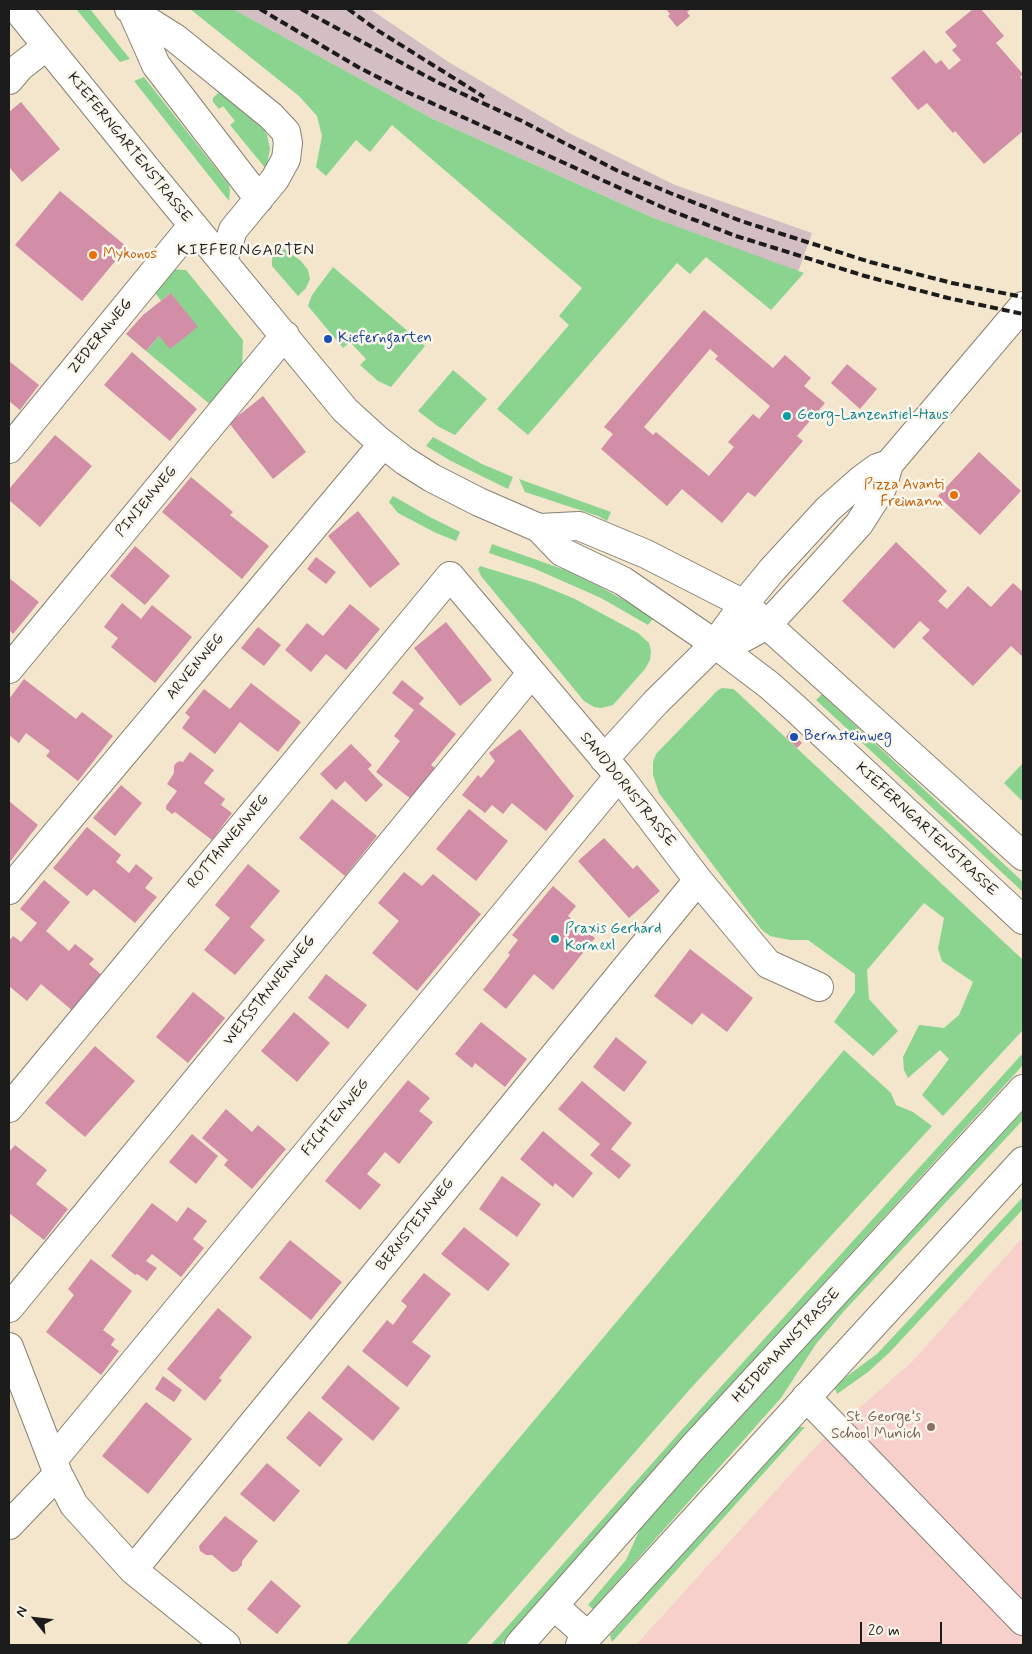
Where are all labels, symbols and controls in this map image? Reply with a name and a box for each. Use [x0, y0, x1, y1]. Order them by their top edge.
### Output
street label: KIEFERNGARTENSTRASSE [63, 69, 195, 227]
district label: KIEFERNGARTEN [171, 242, 321, 262]
place label: Mykonos [103, 246, 157, 264]
marker: Mykonos [87, 249, 99, 261]
street label: ZEDERNWEG [65, 295, 137, 379]
place label: Kieferngarten [338, 330, 432, 348]
marker: Kieferngarten [322, 333, 334, 345]
place label: Georg-Lanzenstiel-Haus [797, 407, 949, 425]
marker: Georg-Lanzenstiel-Haus [781, 410, 793, 422]
street label: PINIENWEG [112, 463, 182, 541]
place label: Pizza Avanti Freimann [864, 477, 944, 512]
marker: Pizza Avanti Freimann [948, 489, 960, 501]
street label: ARVENWEG [163, 630, 229, 704]
place label: Bernsteinweg [804, 728, 892, 746]
street label: SANDDORNSTRASSE [575, 729, 679, 851]
marker: Bernsteinweg [788, 731, 800, 743]
street label: KIEFERNGARTENSTRASSE [851, 759, 1001, 901]
street label: ROTTANNENWEG [184, 791, 274, 893]
place label: Praxis Gerhard Kornexl [565, 921, 661, 956]
street label: WEISSTANNENWEG [220, 932, 320, 1050]
marker: Praxis Gerhard Kornexl [549, 933, 561, 945]
street label: FICHTENWEG [298, 1076, 374, 1160]
street label: BERNSTEINWEG [373, 1175, 459, 1275]
street label: HEIDEMANNSTRASSE [729, 1285, 845, 1407]
place label: St. George’s School Munich [831, 1409, 921, 1444]
marker: St. George’s School Munich [925, 1421, 937, 1433]
north arrow [10, 1594, 60, 1644]
text: N [12, 1603, 32, 1620]
scale bar [862, 1612, 944, 1644]
text: 20 m [868, 1621, 900, 1641]

